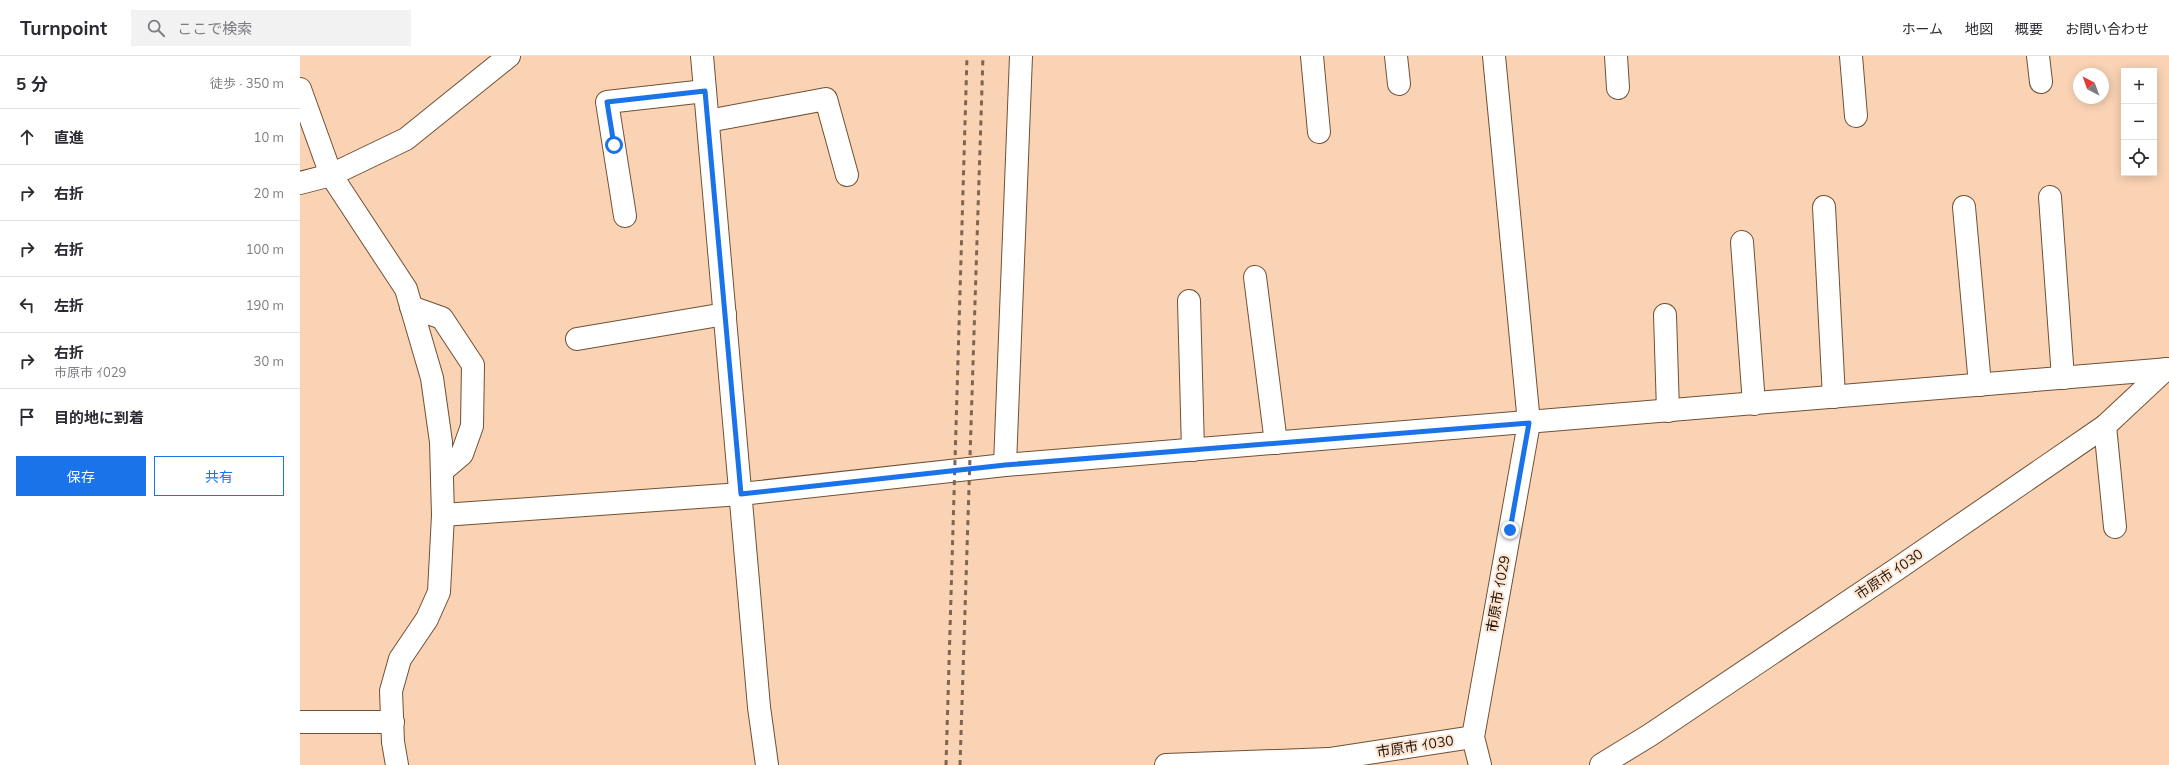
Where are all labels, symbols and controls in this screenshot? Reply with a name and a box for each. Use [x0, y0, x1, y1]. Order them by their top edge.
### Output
search box [131, 10, 411, 46]
text: Turnpoint [20, 16, 107, 40]
icon: search [145, 17, 167, 39]
text: ここで検索 [177, 19, 252, 38]
text: ホーム [1901, 20, 1943, 38]
text: 地図 [1965, 20, 1993, 38]
text: 概要 [2015, 20, 2043, 38]
text: お問い合わせ [2065, 20, 2149, 38]
north arrow [2073, 68, 2109, 104]
map controls [2121, 68, 2157, 176]
button: + [2121, 68, 2157, 104]
text: 5 分 [16, 73, 48, 94]
text: 徒歩 · 350 m [210, 75, 284, 91]
button: − [2121, 104, 2157, 140]
icon: ahead [16, 126, 38, 148]
text: 直進 [54, 128, 84, 147]
text: 10 m [254, 129, 284, 145]
route start [605, 136, 623, 154]
button: locate [2121, 140, 2157, 176]
icon: right [16, 182, 38, 204]
text: 右折 [54, 184, 84, 203]
text: 20 m [254, 185, 284, 201]
icon: right [16, 238, 38, 260]
text: 右折 [54, 240, 84, 259]
text: 100 m [246, 241, 284, 257]
icon: left [16, 294, 38, 316]
text: 左折 [54, 296, 84, 315]
text: 190 m [246, 297, 284, 313]
text: 右折 [54, 343, 84, 362]
icon: right [16, 350, 38, 372]
text: 30 m [254, 353, 284, 369]
text: 市原市 ｲ029 [54, 364, 126, 380]
icon: arrive [16, 406, 38, 428]
text: 目的地に到着 [54, 408, 144, 427]
button: 保存 [16, 456, 146, 496]
button: 共有 [154, 456, 284, 496]
route end [1501, 521, 1519, 539]
street label: 市原市 ｲ030 [1852, 545, 1926, 603]
street label: 市原市 ｲ029 [1482, 554, 1514, 634]
street label: 市原市 ｲ030 [1375, 731, 1455, 761]

